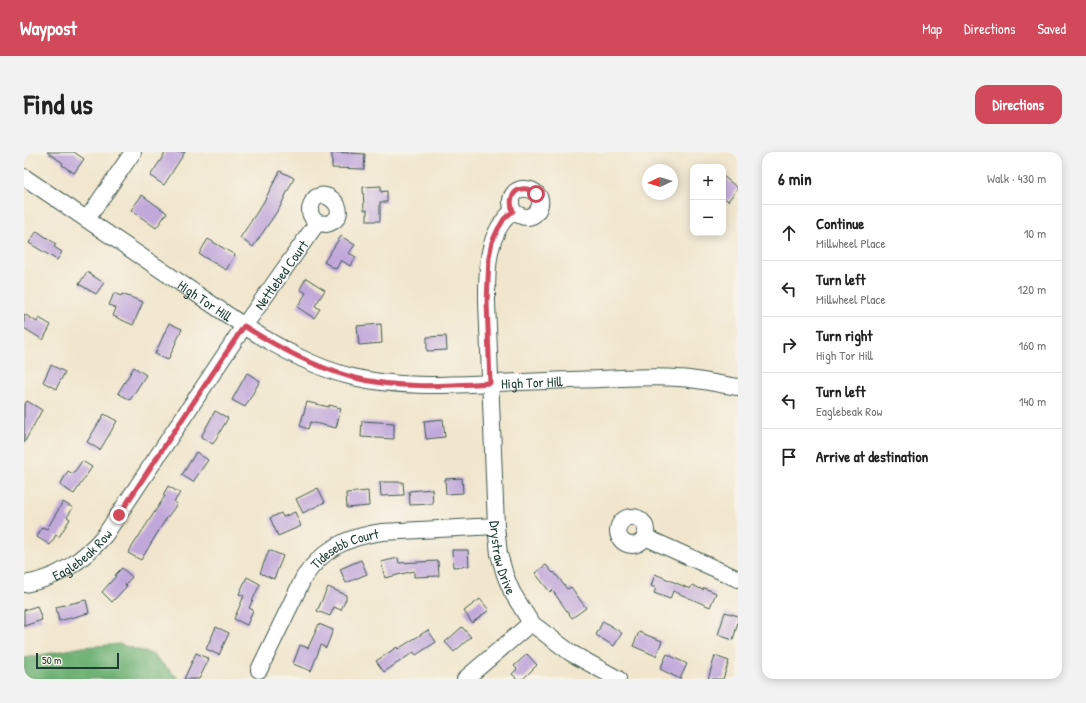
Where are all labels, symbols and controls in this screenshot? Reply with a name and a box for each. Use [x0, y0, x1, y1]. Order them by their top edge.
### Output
text: Waypost [20, 15, 77, 41]
text: Map [922, 19, 942, 38]
text: Directions [964, 19, 1015, 38]
text: Saved [1037, 19, 1066, 38]
text: Find us [24, 85, 93, 123]
button: Directions [975, 85, 1062, 124]
north arrow [642, 164, 678, 200]
map controls [690, 164, 726, 236]
button: + [690, 164, 726, 200]
text: 6 min [778, 167, 812, 190]
text: Walk · 430 m [987, 169, 1046, 187]
route start [527, 185, 545, 203]
button: − [690, 200, 726, 236]
text: Continue [816, 213, 864, 234]
icon: ahead [778, 222, 800, 244]
text: 10 m [1024, 224, 1046, 242]
text: Millwheel Place [816, 234, 886, 252]
street label: Nettlebed Court [249, 236, 312, 313]
text: Turn left [816, 269, 866, 290]
street label: High Tor Hill [174, 275, 237, 325]
icon: left [778, 278, 800, 300]
text: 120 m [1018, 280, 1046, 298]
text: Millwheel Place [816, 290, 886, 308]
text: Turn right [816, 325, 872, 346]
icon: right [778, 334, 800, 356]
text: 160 m [1018, 336, 1046, 354]
text: High Tor Hill [816, 346, 873, 364]
street label: High Tor Hill [501, 371, 564, 393]
text: Turn left [816, 381, 866, 402]
icon: left [778, 390, 800, 412]
text: 140 m [1019, 392, 1046, 410]
text: Eaglebeak Row [816, 402, 882, 420]
icon: arrive [778, 446, 800, 468]
text: Arrive at destination [816, 446, 928, 467]
route end [110, 506, 128, 524]
street label: Drystraw Drive [486, 520, 522, 597]
street label: Tidesebb Court [305, 523, 380, 572]
street label: Eaglebeak Row [49, 525, 116, 584]
scale bar [36, 651, 119, 670]
text: 50 m [42, 653, 62, 667]

